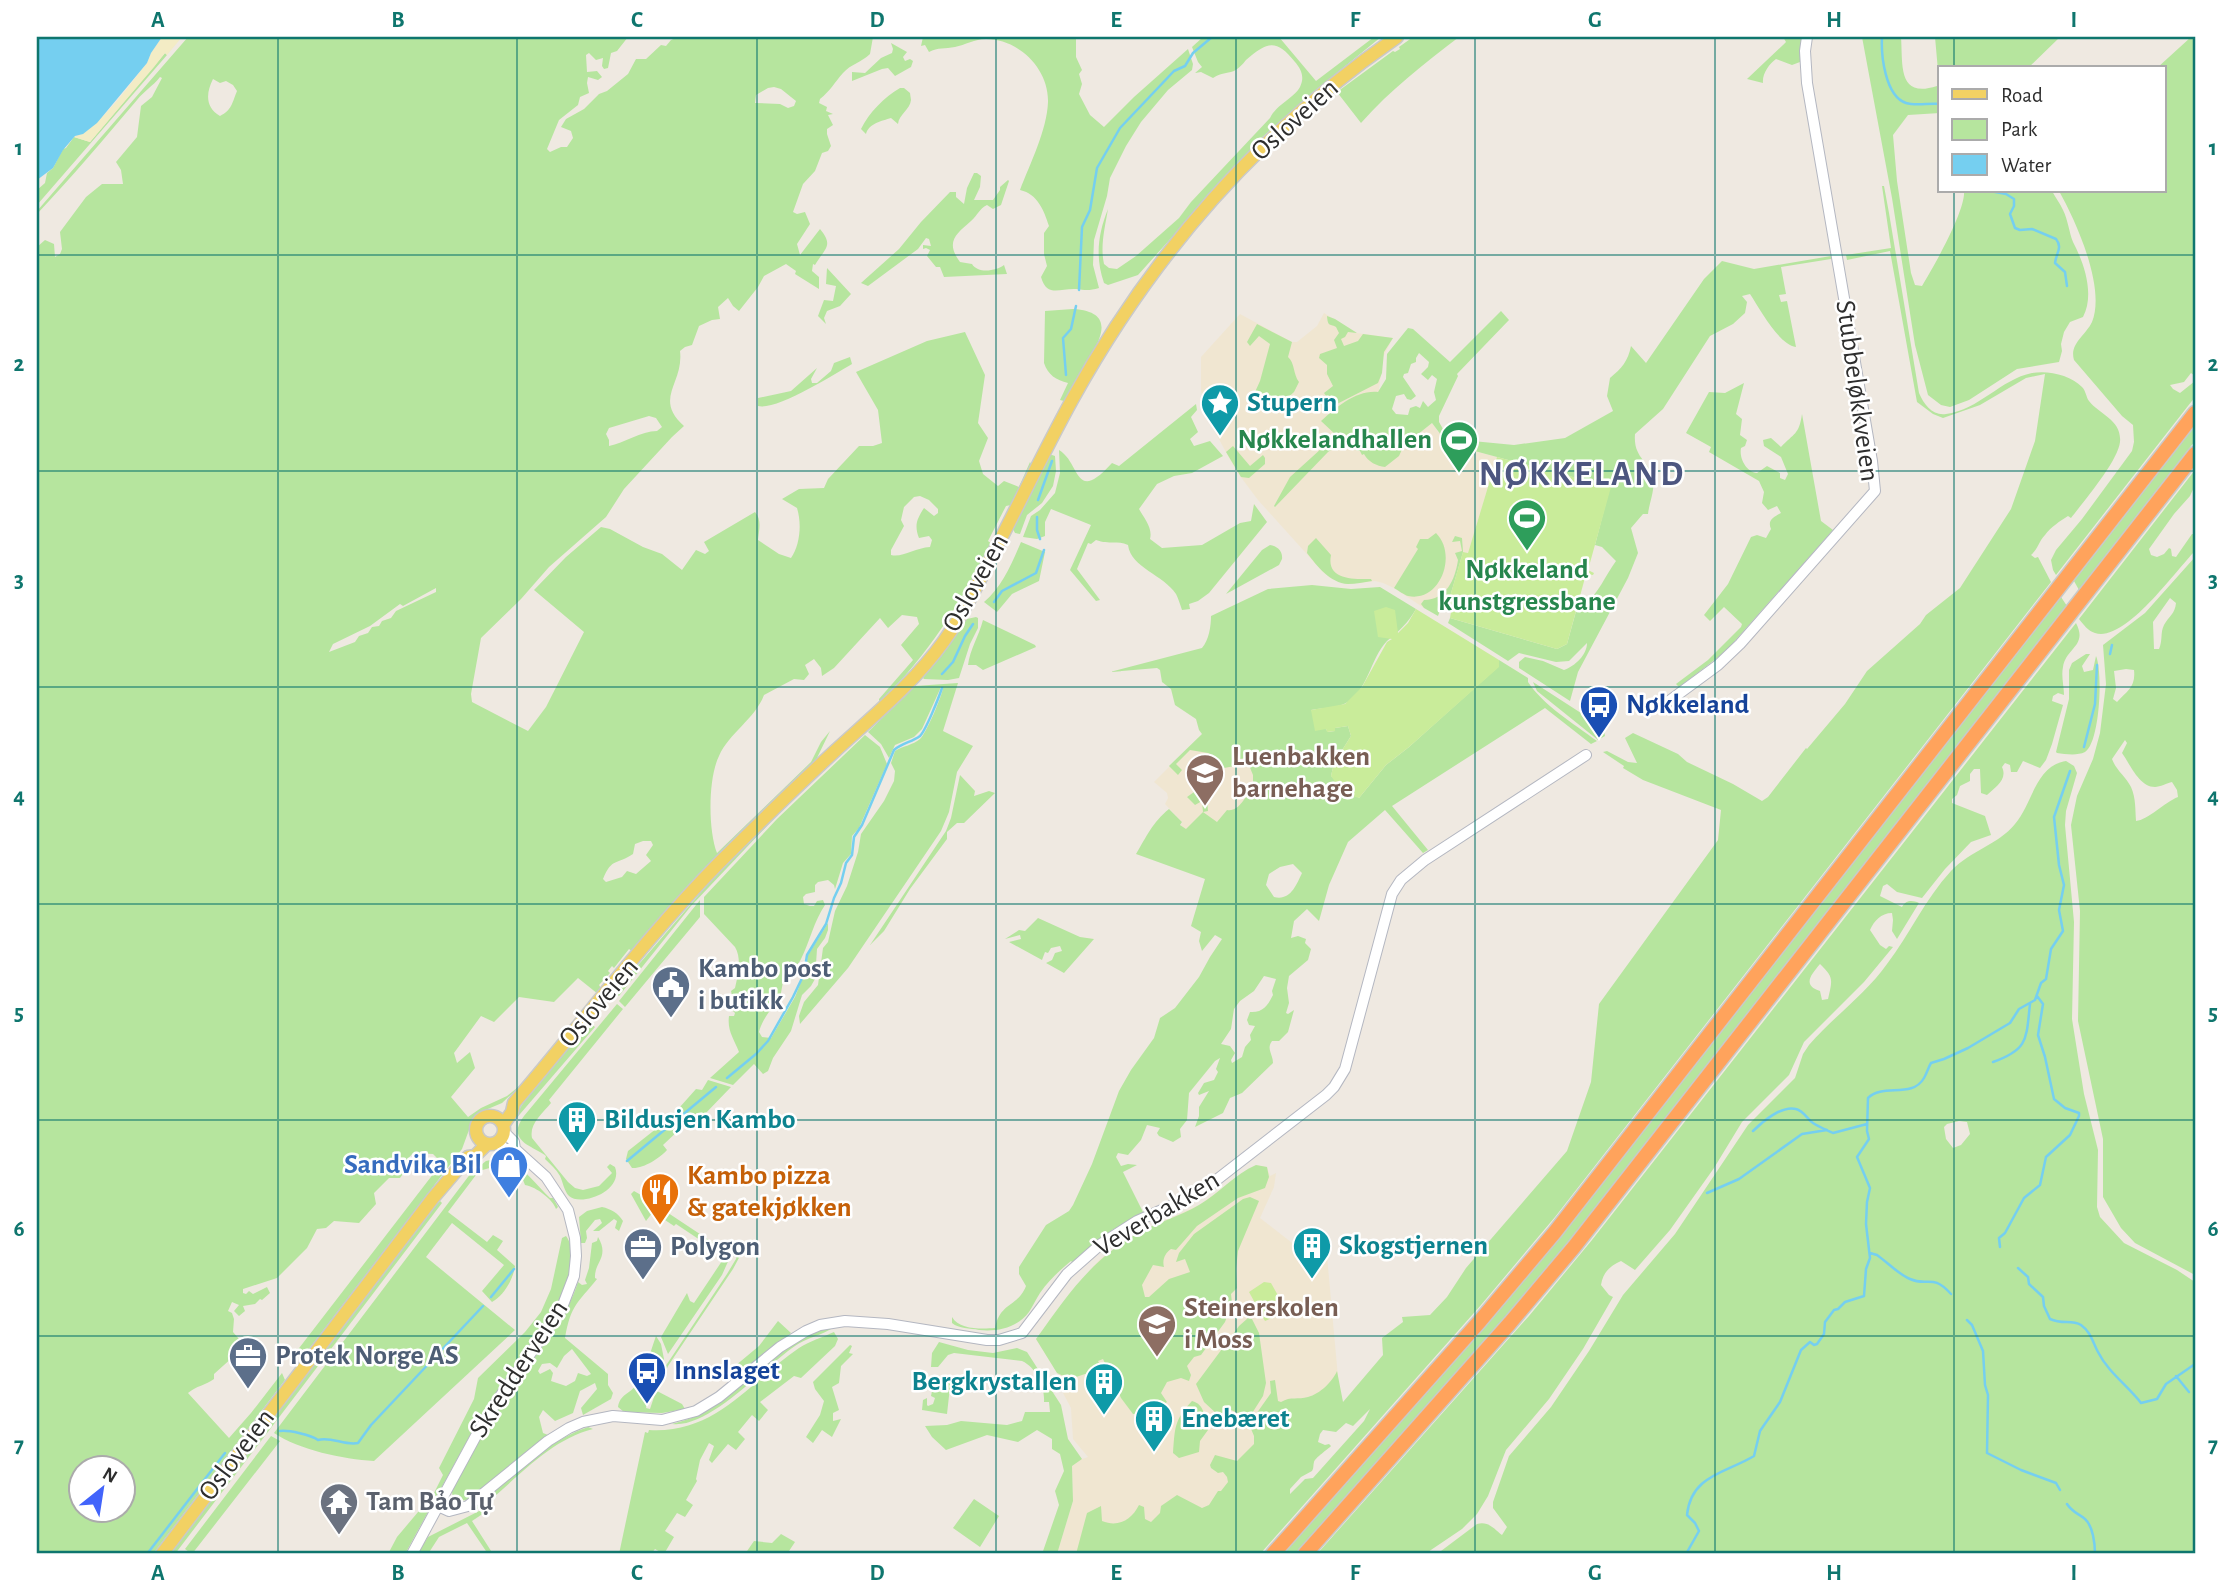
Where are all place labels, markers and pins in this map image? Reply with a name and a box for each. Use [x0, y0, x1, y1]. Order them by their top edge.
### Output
place icon: Stupern [1199, 382, 1241, 437]
place label: Stupern [1247, 389, 1337, 417]
sports icon: Nøkkelandhallen [1438, 419, 1480, 474]
place label: Nøkkelandhallen [1238, 426, 1432, 454]
sports icon: Nøkkeland kunstgressbane [1506, 497, 1548, 552]
place label: Nøkkeland kunstgressbane [1438, 556, 1616, 616]
bus stop icon: Nøkkeland [1578, 684, 1620, 739]
place label: Nøkkeland [1626, 691, 1750, 719]
place label: Luenbakken barnehage [1232, 743, 1370, 803]
school or university icon: Luenbakken barnehage [1184, 752, 1226, 807]
place label: Kambo post i butikk [698, 955, 832, 1015]
public building icon: Kambo post i butikk [650, 964, 692, 1019]
building icon: Bildusjen Kambo [556, 1099, 598, 1154]
place label: Bildusjen Kambo [604, 1106, 796, 1134]
shop icon: Sandvika Bil [488, 1144, 530, 1199]
place label: Sandvika Bil [344, 1151, 482, 1179]
place label: Kambo pizza & gatekjøkken [687, 1162, 852, 1222]
restaurant icon: Kambo pizza & gatekjøkken [639, 1171, 681, 1226]
building icon: Skogstjernen [1291, 1225, 1333, 1280]
office icon: Polygon [622, 1226, 664, 1281]
place label: Skogstjernen [1339, 1232, 1488, 1260]
place label: Polygon [670, 1233, 760, 1261]
place label: Steinerskolen i Moss [1184, 1294, 1339, 1354]
school or university icon: Steinerskolen i Moss [1136, 1303, 1178, 1358]
office icon: Protek Norge AS [227, 1335, 269, 1390]
place label: Protek Norge AS [275, 1342, 459, 1370]
bus stop icon: Innslaget [626, 1350, 668, 1405]
place label: Innslaget [674, 1357, 780, 1385]
building icon: Bergkrystallen [1083, 1361, 1125, 1416]
place label: Bergkrystallen [911, 1368, 1077, 1396]
building icon: Enebæret [1133, 1398, 1175, 1453]
place label: Enebæret [1181, 1405, 1290, 1433]
temple icon: Tam Bảo Tự [318, 1481, 360, 1536]
place label: Tam Bảo Tự [366, 1488, 494, 1516]

